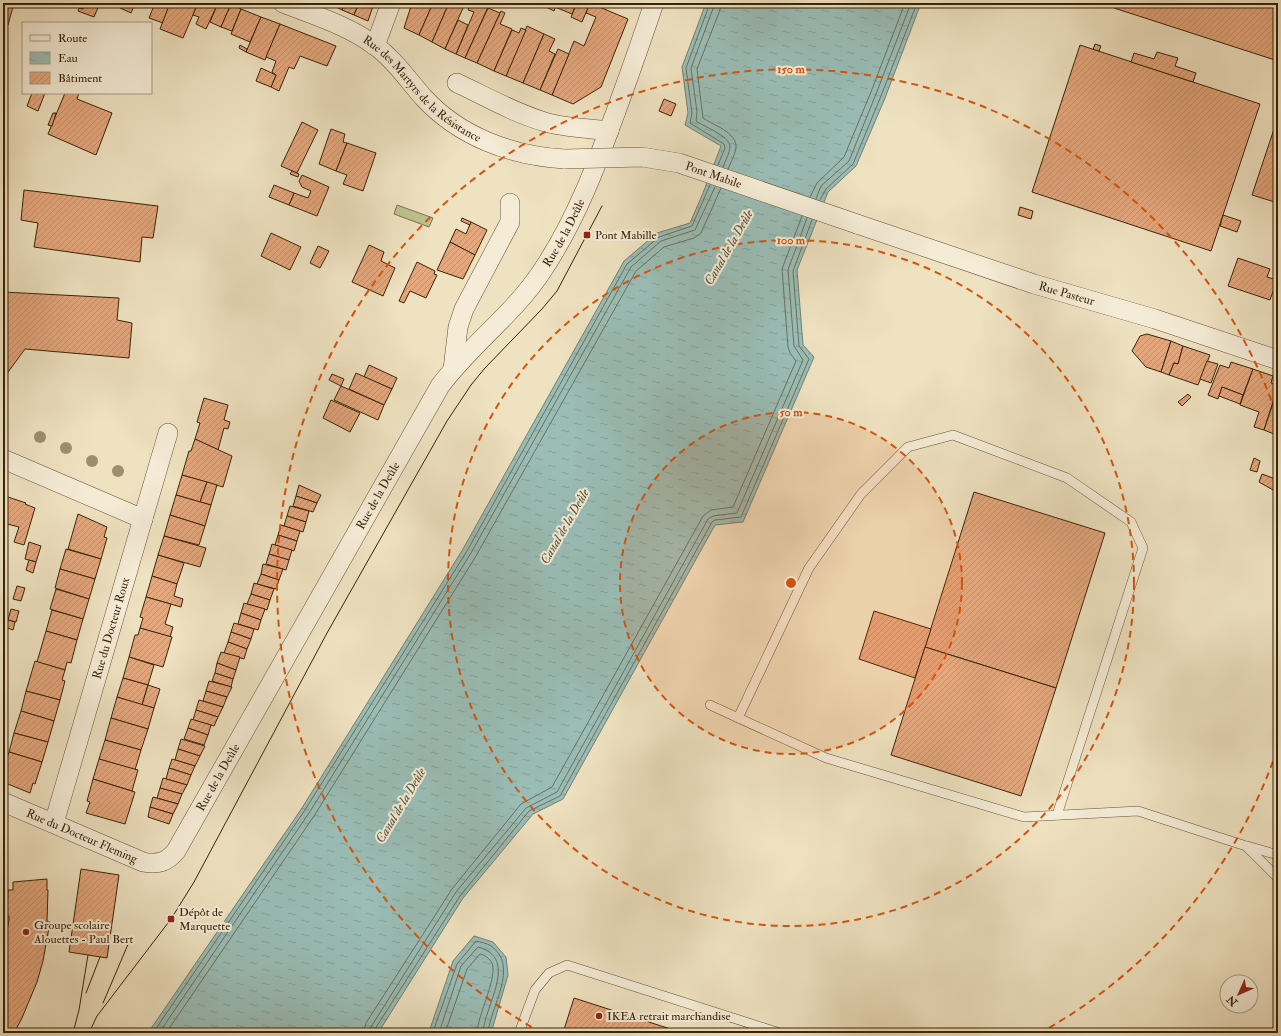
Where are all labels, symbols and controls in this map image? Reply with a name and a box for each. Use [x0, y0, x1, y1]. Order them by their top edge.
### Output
legend [22, 22, 152, 94]
text: Route [58, 31, 87, 46]
street label: Rue des Martyrs de la Résistance [360, 32, 483, 146]
text: Eau [58, 51, 78, 66]
text: 150 m [777, 62, 805, 77]
text: Bâtiment [58, 71, 102, 86]
street label: Pont Mabile [683, 159, 744, 192]
street label: Rue de la Deûle [540, 196, 589, 270]
water label: Canal de la Deûle [701, 206, 757, 288]
place label: Pont Mabille [595, 228, 657, 243]
marker: Pont Mabille [582, 230, 592, 240]
text: 100 m [777, 233, 806, 248]
street label: Rue Pasteur [1037, 279, 1097, 309]
text: 50 m [779, 405, 803, 420]
street label: Rue de la Deûle [353, 459, 403, 532]
water label: Canal de la Deûle [537, 485, 593, 567]
street label: Rue du Docteur Roux [89, 575, 134, 681]
centre of rings [784, 576, 798, 590]
street label: Rue de la Deûle [193, 741, 243, 814]
water label: Canal de la Deûle [372, 765, 430, 846]
street label: Rue du Docteur Fleming [24, 806, 141, 867]
place label: Dépôt de Marquette [179, 905, 230, 934]
marker: Dépôt de Marquette [166, 914, 176, 924]
place label: Groupe scolaire Alouettes - Paul Bert [33, 918, 134, 947]
marker: Groupe scolaire Alouettes - Paul Bert [21, 927, 31, 937]
north arrow [1219, 974, 1259, 1014]
text: N [1223, 992, 1241, 1010]
place label: IKEA retrait marchandise [607, 1009, 730, 1024]
marker: IKEA retrait marchandise [594, 1011, 604, 1021]

